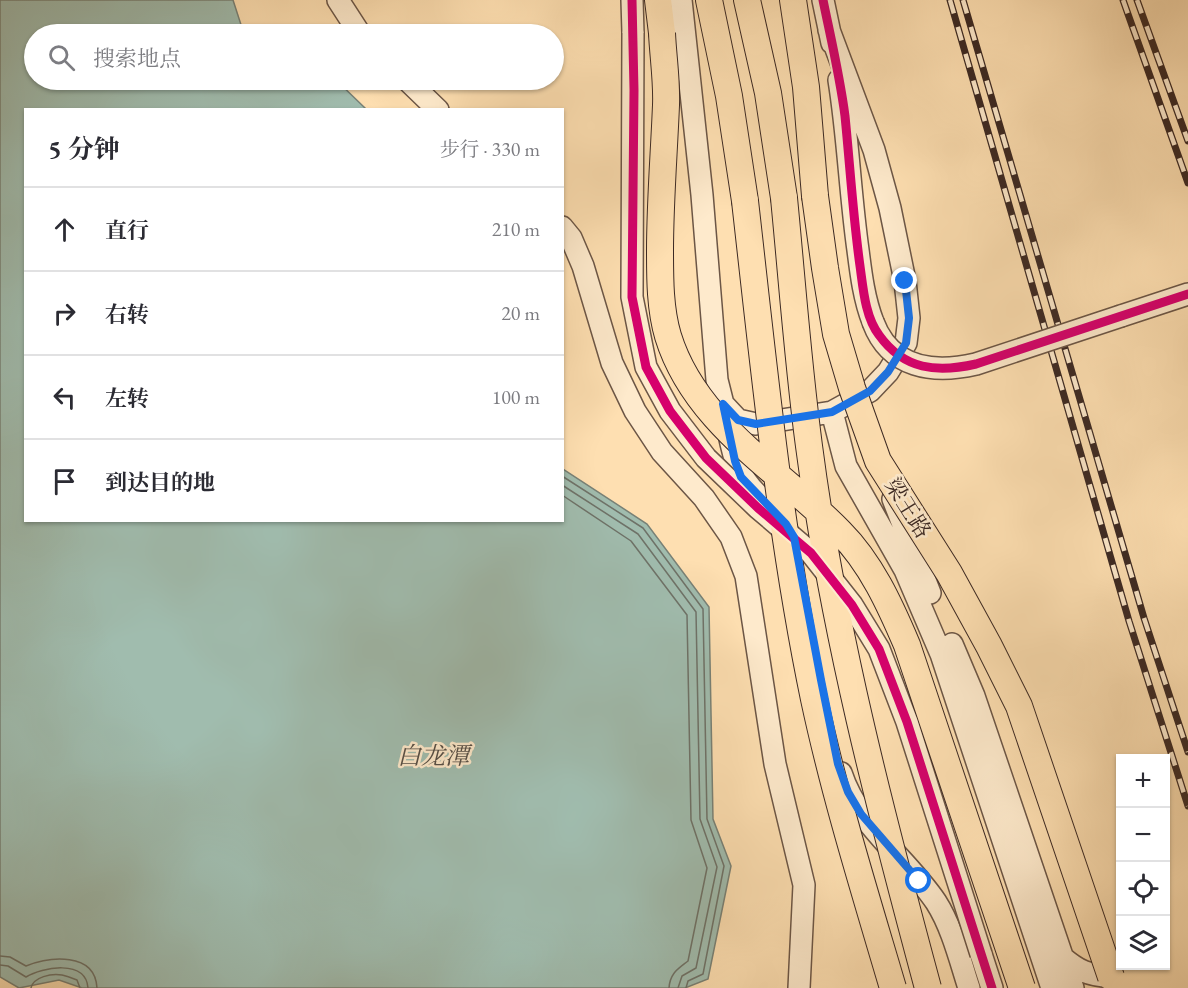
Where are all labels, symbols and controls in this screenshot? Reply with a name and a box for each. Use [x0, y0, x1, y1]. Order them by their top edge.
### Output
search box [24, 24, 564, 90]
icon: search [45, 41, 78, 74]
text: 搜索地点 [93, 44, 181, 73]
text: 5 分钟 [48, 132, 120, 166]
text: 步行 · 330 m [440, 136, 540, 162]
icon: ahead [48, 213, 81, 246]
text: 直行 [105, 216, 149, 245]
text: 210 m [492, 216, 540, 242]
route end [891, 267, 917, 293]
icon: right [48, 297, 81, 330]
text: 右转 [105, 300, 149, 329]
text: 20 m [501, 300, 540, 326]
icon: left [48, 381, 81, 414]
text: 左转 [105, 384, 149, 413]
text: 100 m [492, 384, 540, 410]
icon: arrive [48, 465, 81, 498]
text: 到达目的地 [105, 468, 215, 497]
street label: 梁王路 [878, 472, 938, 544]
water label: 白龙潭 [397, 740, 473, 771]
map controls [1116, 754, 1170, 970]
button: + [1116, 754, 1170, 808]
button: − [1116, 808, 1170, 862]
button: locate [1116, 862, 1170, 916]
route start [905, 867, 931, 893]
button: layers [1116, 916, 1170, 970]

